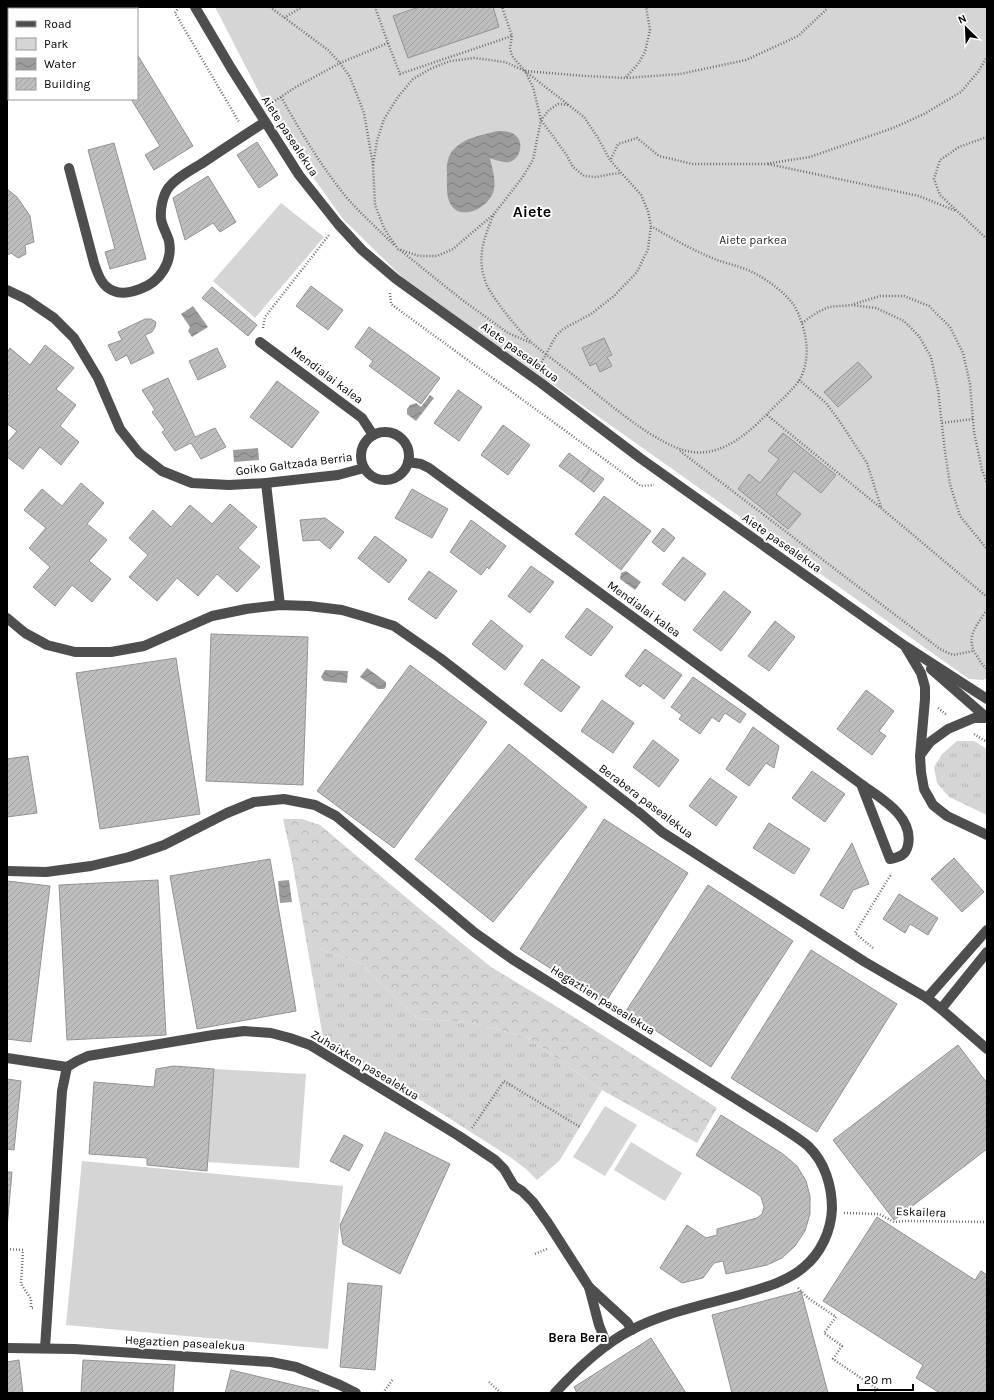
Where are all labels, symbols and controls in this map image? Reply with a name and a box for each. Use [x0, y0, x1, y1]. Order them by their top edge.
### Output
legend [8, 8, 138, 100]
north arrow [946, 8, 986, 48]
text: N [956, 12, 968, 27]
text: Road [44, 17, 72, 31]
text: Park [44, 37, 69, 51]
text: Water [44, 57, 77, 71]
text: Building [44, 77, 91, 91]
street label: Aiete pasealekua [259, 93, 321, 179]
district label: Aiete [513, 202, 551, 221]
park label: Aiete parkea [719, 233, 787, 247]
street label: Aiete pasealekua [478, 319, 562, 385]
street label: Mendialai kalea [288, 343, 366, 407]
street label: Goiko Galtzada Berria [235, 450, 353, 478]
street label: Aiete pasealekua [740, 511, 824, 575]
street label: Mendialai kalea [605, 578, 683, 640]
street label: Berabera pasealekua [596, 761, 696, 841]
street label: Hegaztien pasealekua [548, 962, 658, 1038]
street label: Zuhaixken pasealekua [308, 1027, 422, 1103]
street label: Eskailera [896, 1204, 946, 1220]
district label: Bera Bera [548, 1330, 608, 1345]
street label: Hegaztien pasealekua [124, 1333, 246, 1353]
scale bar [858, 1366, 913, 1392]
text: 20 m [864, 1373, 892, 1387]

